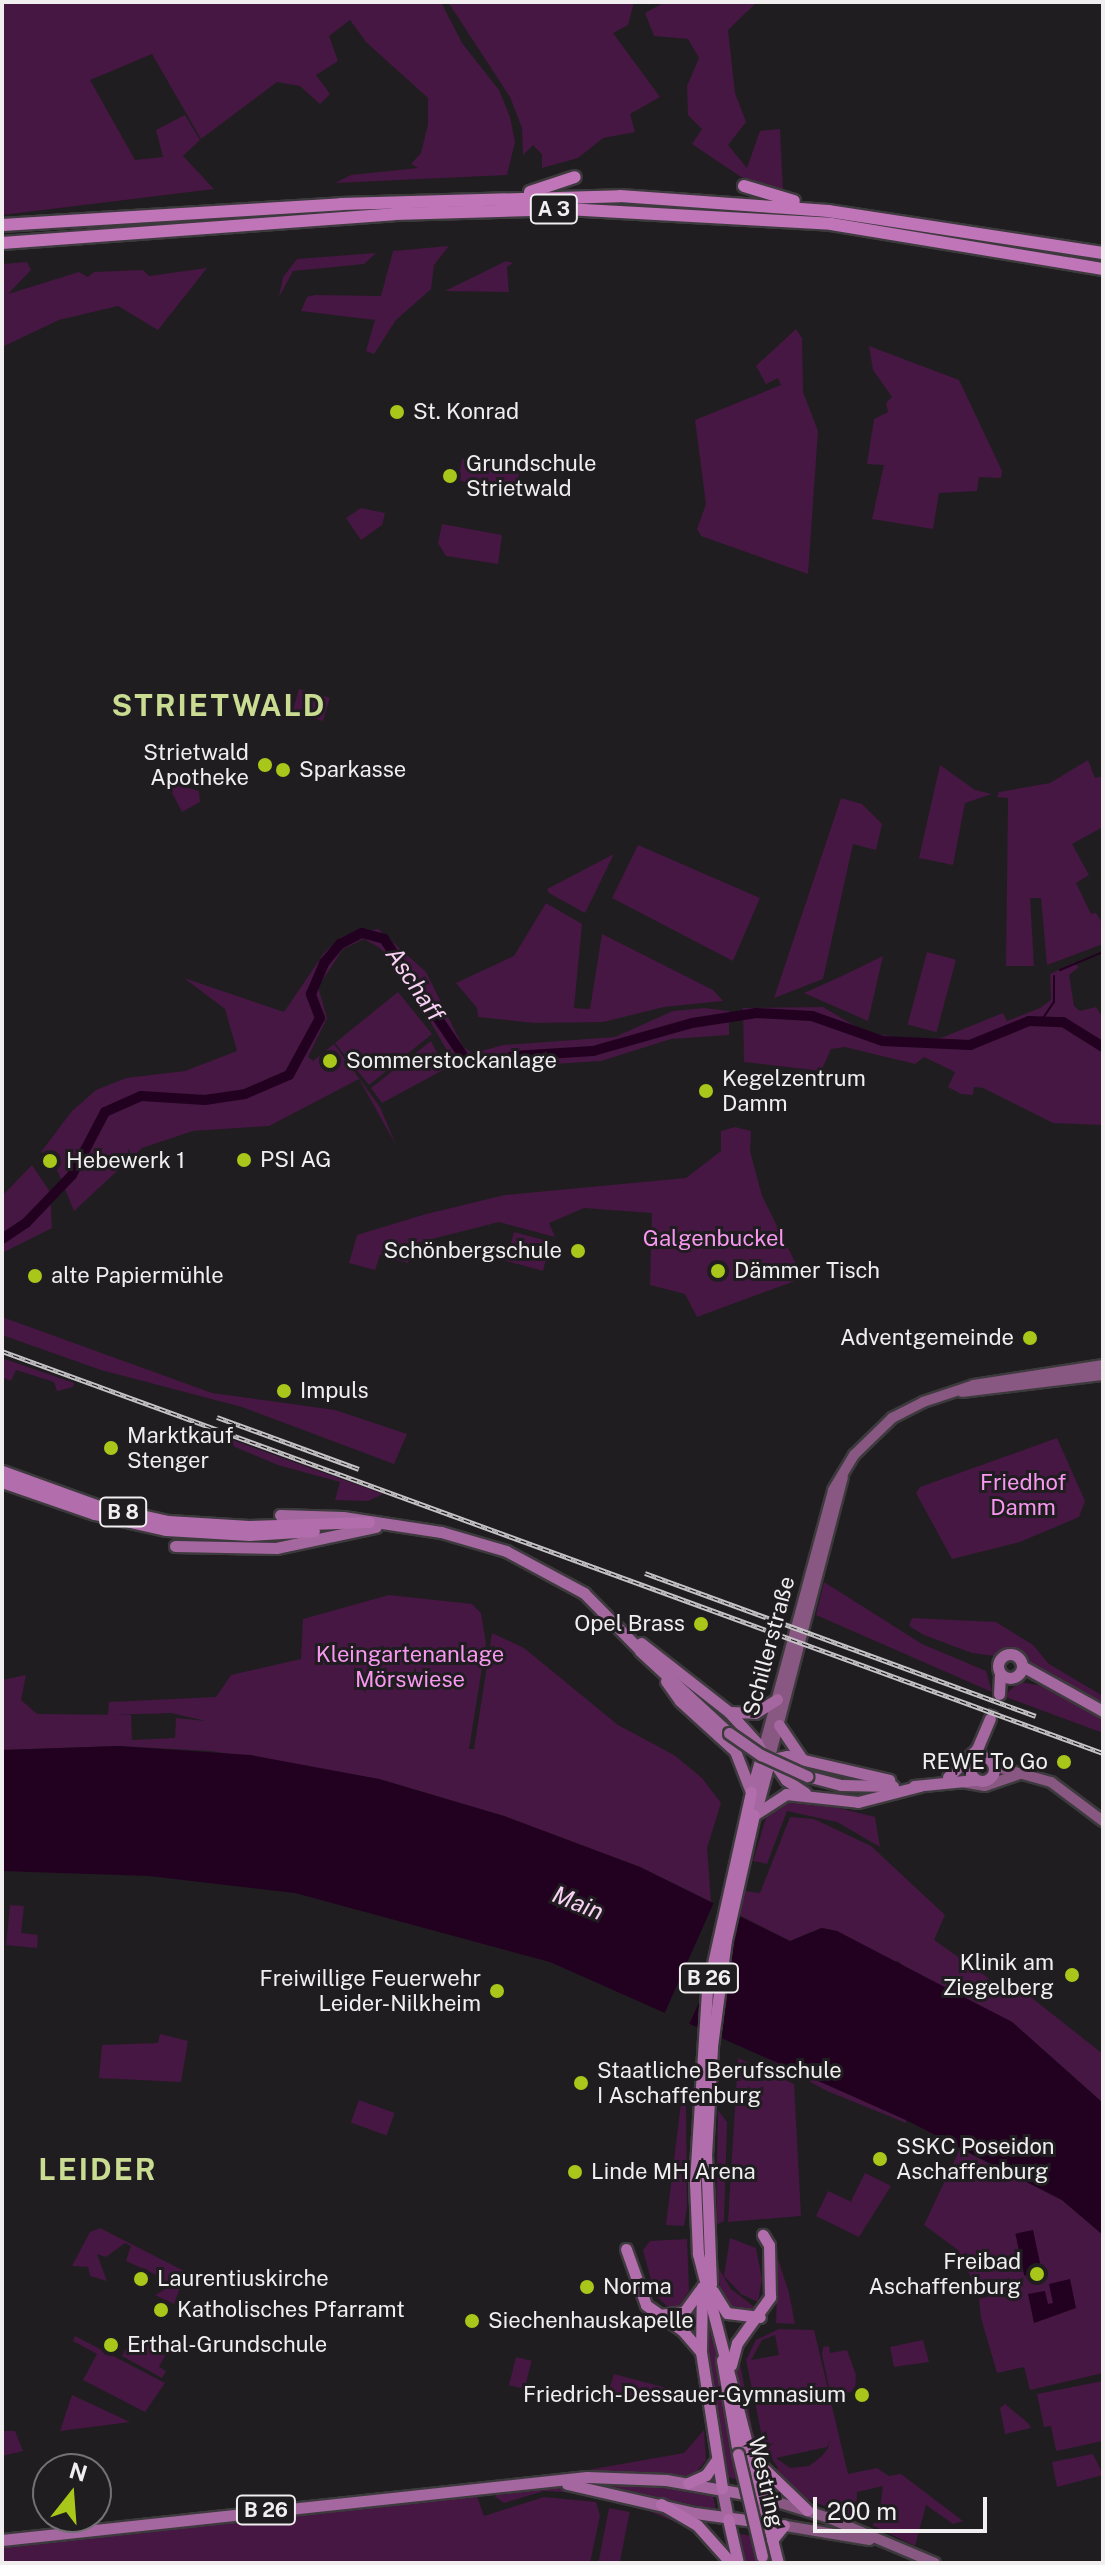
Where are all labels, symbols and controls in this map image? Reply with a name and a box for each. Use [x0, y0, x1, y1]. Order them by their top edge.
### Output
road number: A 3 [528, 193, 580, 225]
place label: St. Konrad [413, 399, 519, 425]
marker: St. Konrad [388, 403, 406, 421]
place label: Grundschule Strietwald [466, 450, 597, 502]
marker: Grundschule Strietwald [441, 467, 459, 485]
district label: STRIETWALD [112, 687, 326, 723]
place label: Strietwald Apotheke [143, 739, 249, 790]
marker: Strietwald Apotheke [256, 756, 274, 774]
place label: Sparkasse [299, 757, 406, 783]
marker: Sparkasse [274, 761, 292, 779]
water label: Aschaff [380, 941, 450, 1027]
place label: Sommerstockanlage [346, 1048, 557, 1074]
marker: Sommerstockanlage [321, 1052, 339, 1070]
place label: Kegelzentrum Damm [722, 1065, 866, 1116]
marker: Kegelzentrum Damm [697, 1082, 715, 1100]
place label: PSI AG [260, 1147, 331, 1173]
place label: Hebewerk 1 [66, 1148, 185, 1174]
marker: PSI AG [235, 1151, 253, 1169]
marker: Hebewerk 1 [41, 1152, 59, 1170]
park label: Galgenbuckel [643, 1226, 785, 1252]
place label: Schönbergschule [383, 1238, 562, 1264]
marker: Schönbergschule [569, 1242, 587, 1260]
place label: Dämmer Tisch [734, 1258, 880, 1284]
marker: Dämmer Tisch [709, 1262, 727, 1280]
place label: alte Papiermühle [51, 1263, 224, 1289]
marker: alte Papiermühle [26, 1267, 44, 1285]
place label: Adventgemeinde [840, 1325, 1014, 1351]
marker: Adventgemeinde [1021, 1329, 1039, 1347]
place label: Impuls [300, 1378, 369, 1404]
marker: Impuls [275, 1382, 293, 1400]
place label: Marktkauf Stenger [127, 1422, 233, 1474]
marker: Marktkauf Stenger [102, 1439, 120, 1457]
park label: Friedhof Damm [980, 1469, 1066, 1520]
road number: B 8 [99, 1496, 147, 1528]
street label: Schillerstraße [738, 1573, 800, 1719]
place label: Opel Brass [574, 1611, 685, 1637]
marker: Opel Brass [692, 1615, 710, 1633]
park label: Kleingartenanlage Mörswiese [316, 1641, 504, 1692]
place label: REWE To Go [922, 1749, 1048, 1775]
marker: REWE To Go [1055, 1753, 1073, 1771]
water label: Main [548, 1880, 608, 1926]
place label: Klinik am Ziegelberg [943, 1949, 1054, 2000]
road number: B 26 [677, 1962, 741, 1994]
marker: Klinik am Ziegelberg [1061, 1964, 1083, 1986]
place label: Freiwillige Feuerwehr Leider-Nilkheim [259, 1965, 481, 2016]
marker: Freiwillige Feuerwehr Leider-Nilkheim [488, 1982, 506, 2000]
place label: Staatliche Berufsschule I Aschaffenburg [597, 2057, 842, 2108]
marker: Staatliche Berufsschule I Aschaffenburg [572, 2074, 590, 2092]
place label: SSKC Poseidon Aschaffenburg [896, 2133, 1055, 2184]
marker: SSKC Poseidon Aschaffenburg [871, 2150, 889, 2168]
district label: LEIDER [38, 2151, 158, 2187]
place label: Linde MH Arena [591, 2159, 756, 2185]
marker: Linde MH Arena [566, 2163, 584, 2181]
place label: Freibad Aschaffenburg [868, 2248, 1021, 2300]
marker: Freibad Aschaffenburg [1028, 2265, 1046, 2283]
place label: Laurentiuskirche [157, 2266, 329, 2292]
marker: Laurentiuskirche [132, 2270, 150, 2288]
place label: Norma [603, 2274, 672, 2300]
marker: Norma [578, 2278, 596, 2296]
place label: Katholisches Pfarramt [177, 2297, 405, 2323]
marker: Katholisches Pfarramt [152, 2301, 170, 2319]
place label: Siechenhauskapelle [488, 2308, 694, 2334]
marker: Siechenhauskapelle [463, 2312, 481, 2330]
place label: Erthal-Grundschule [127, 2332, 327, 2358]
marker: Erthal-Grundschule [102, 2336, 120, 2354]
place label: Friedrich-Dessauer-Gymnasium [523, 2382, 846, 2408]
marker: Friedrich-Dessauer-Gymnasium [853, 2386, 871, 2404]
street label: Westring [743, 2434, 789, 2530]
north arrow [32, 2453, 112, 2533]
text: N [66, 2457, 90, 2487]
scale bar [817, 2481, 991, 2531]
road number: B 26 [234, 2494, 298, 2526]
text: 200 m [827, 2497, 897, 2525]

